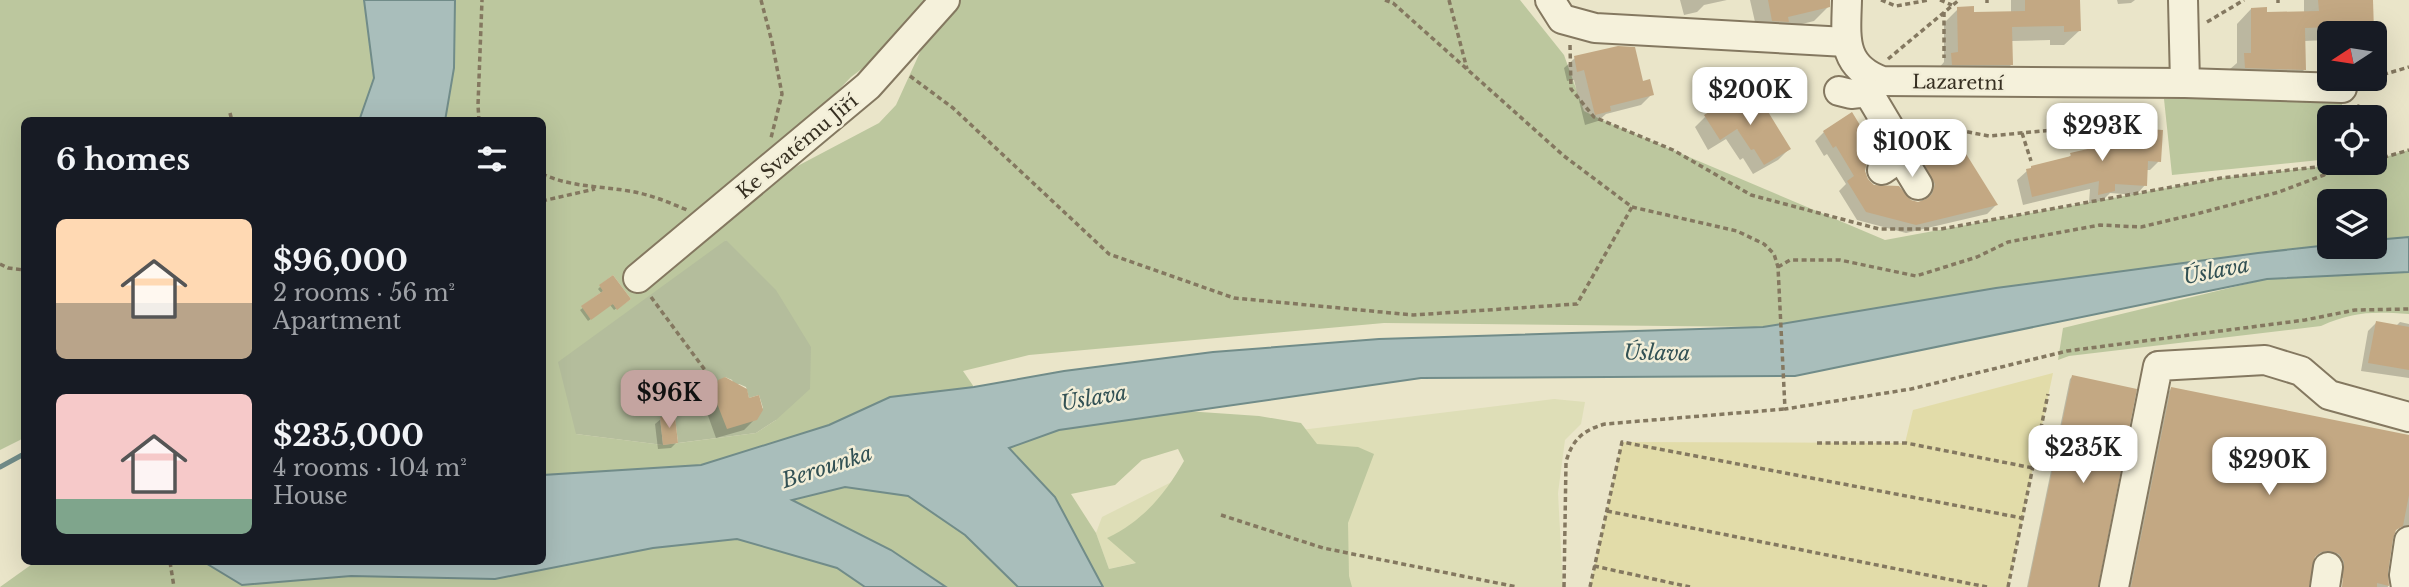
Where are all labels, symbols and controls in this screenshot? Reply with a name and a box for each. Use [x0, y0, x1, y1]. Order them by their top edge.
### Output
north arrow [2317, 21, 2387, 91]
map controls [2317, 21, 2387, 259]
pin: $200K [1701, 68, 1799, 127]
street label: Lazaretní [1912, 70, 2005, 95]
text: $200K [1708, 76, 1792, 104]
street label: Ke Svatému Jiří [732, 89, 863, 204]
pin: $293K [2053, 104, 2151, 163]
button: locate [2317, 105, 2387, 175]
text: $293K [2063, 112, 2141, 140]
pin: $100K [1863, 120, 1961, 179]
text: $100K [1873, 128, 1951, 156]
icon: filters [473, 140, 511, 178]
text: 6 homes [56, 141, 190, 178]
button: layers [2317, 189, 2387, 259]
text: $96,000 [273, 242, 408, 279]
icon: home [112, 247, 196, 331]
water label: Úslava [2181, 252, 2251, 290]
text: 2 rooms · 56 m² [273, 279, 455, 307]
text: Apartment [273, 307, 401, 335]
water label: Úslava [1623, 339, 1691, 367]
pin: $96K [628, 370, 710, 430]
text: $96K [637, 379, 701, 407]
water label: Úslava [1059, 379, 1129, 417]
text: $235,000 [273, 417, 424, 454]
icon: home [112, 422, 196, 506]
pin: $235K [2034, 426, 2132, 485]
text: $235K [2044, 434, 2122, 462]
pin: $290K [2220, 438, 2318, 497]
water label: Berounka [777, 440, 876, 494]
text: $290K [2228, 446, 2310, 474]
text: 4 rooms · 104 m² [273, 454, 467, 482]
text: House [273, 482, 348, 510]

